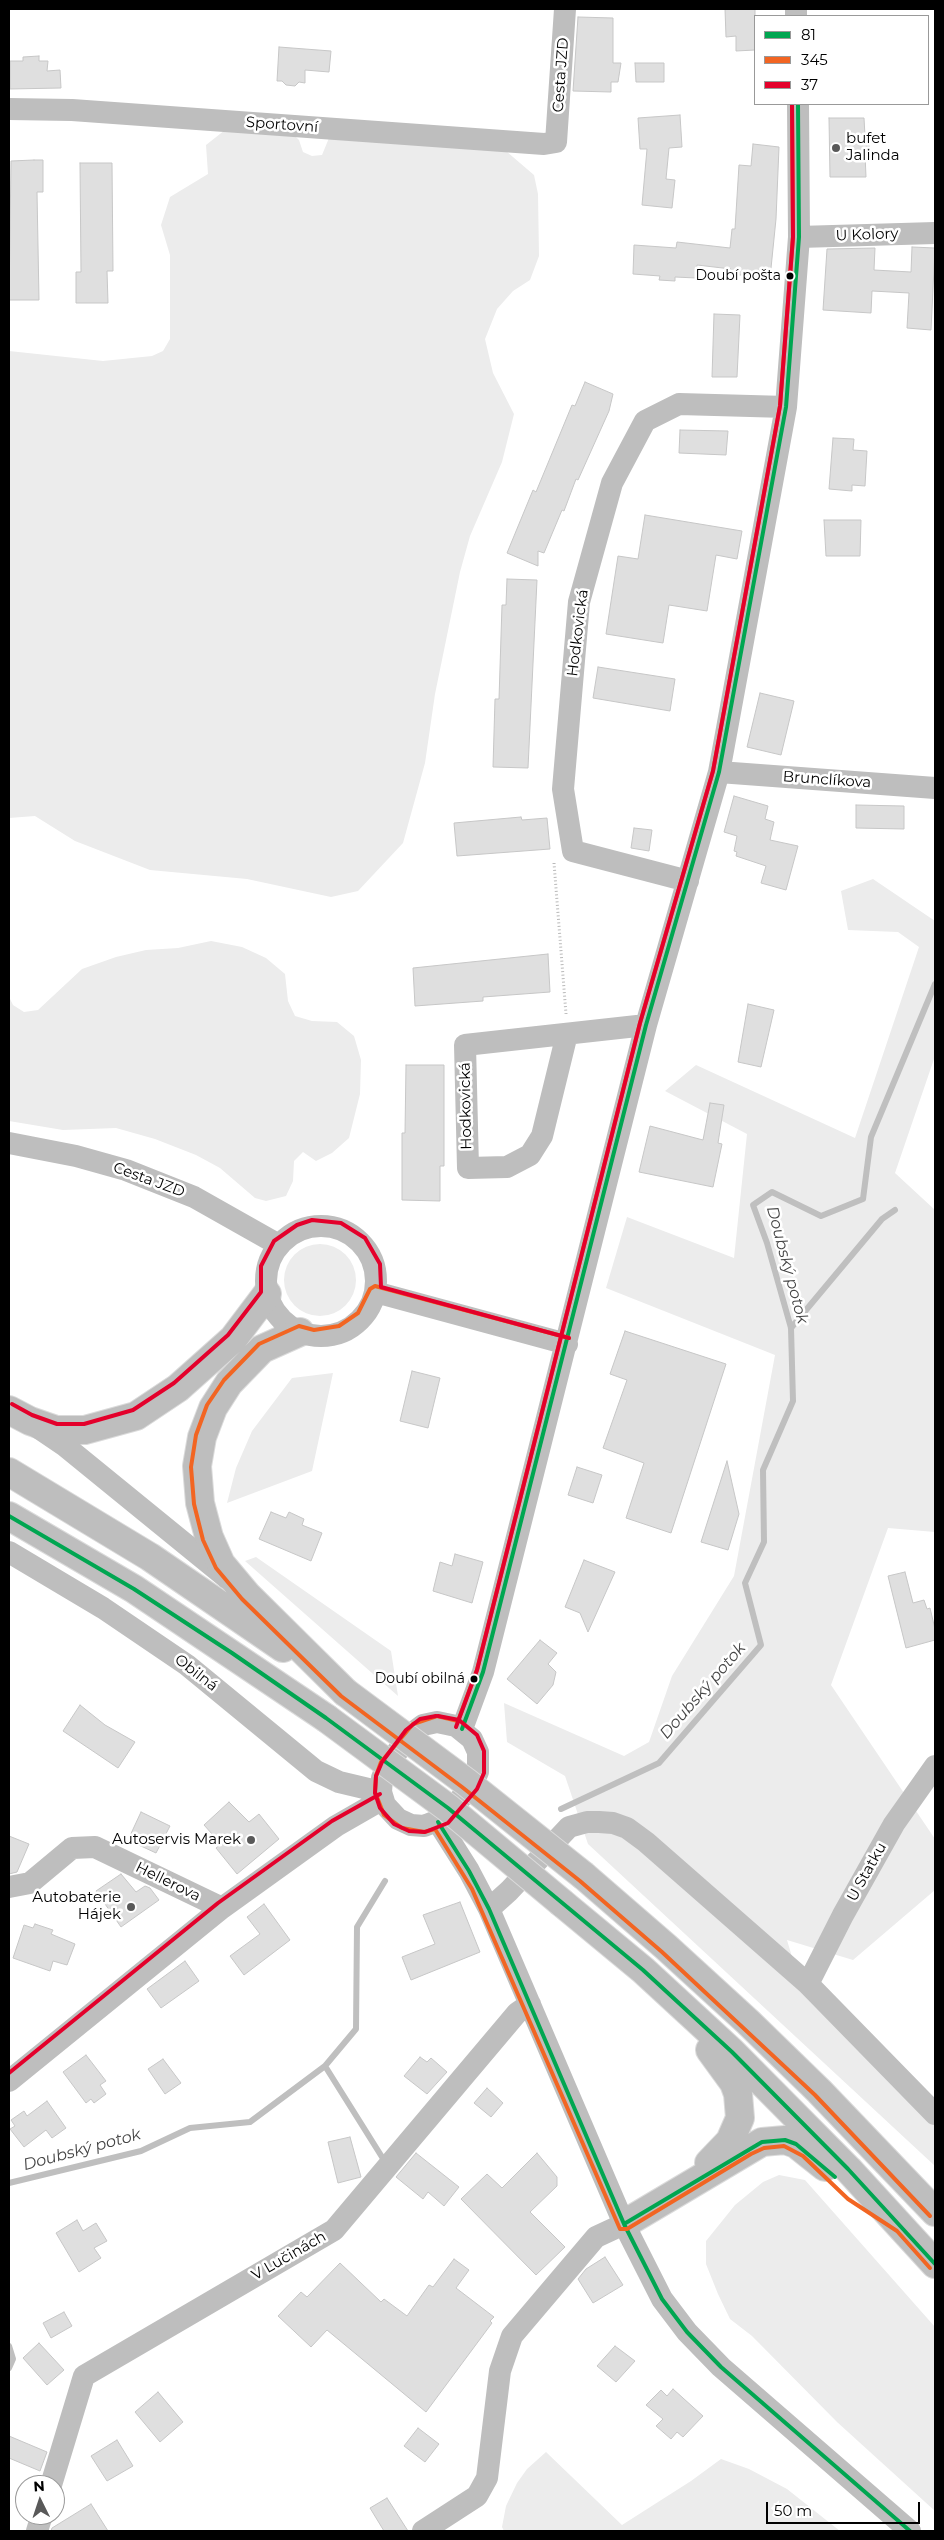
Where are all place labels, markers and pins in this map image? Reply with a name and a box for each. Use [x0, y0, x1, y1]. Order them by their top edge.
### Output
place label: bufet Jalinda [846, 130, 900, 165]
marker: bufet Jalinda [830, 142, 842, 154]
place label: Doubí pošta [696, 268, 781, 284]
marker: Doubí pošta [785, 271, 795, 281]
place label: Doubí obilná [375, 1671, 465, 1687]
marker: Doubí obilná [469, 1674, 479, 1684]
place label: Autoservis Marek [112, 1831, 241, 1849]
marker: Autoservis Marek [245, 1834, 257, 1846]
place label: Autobaterie Hájek [32, 1889, 121, 1924]
marker: Autobaterie Hájek [125, 1901, 137, 1913]

